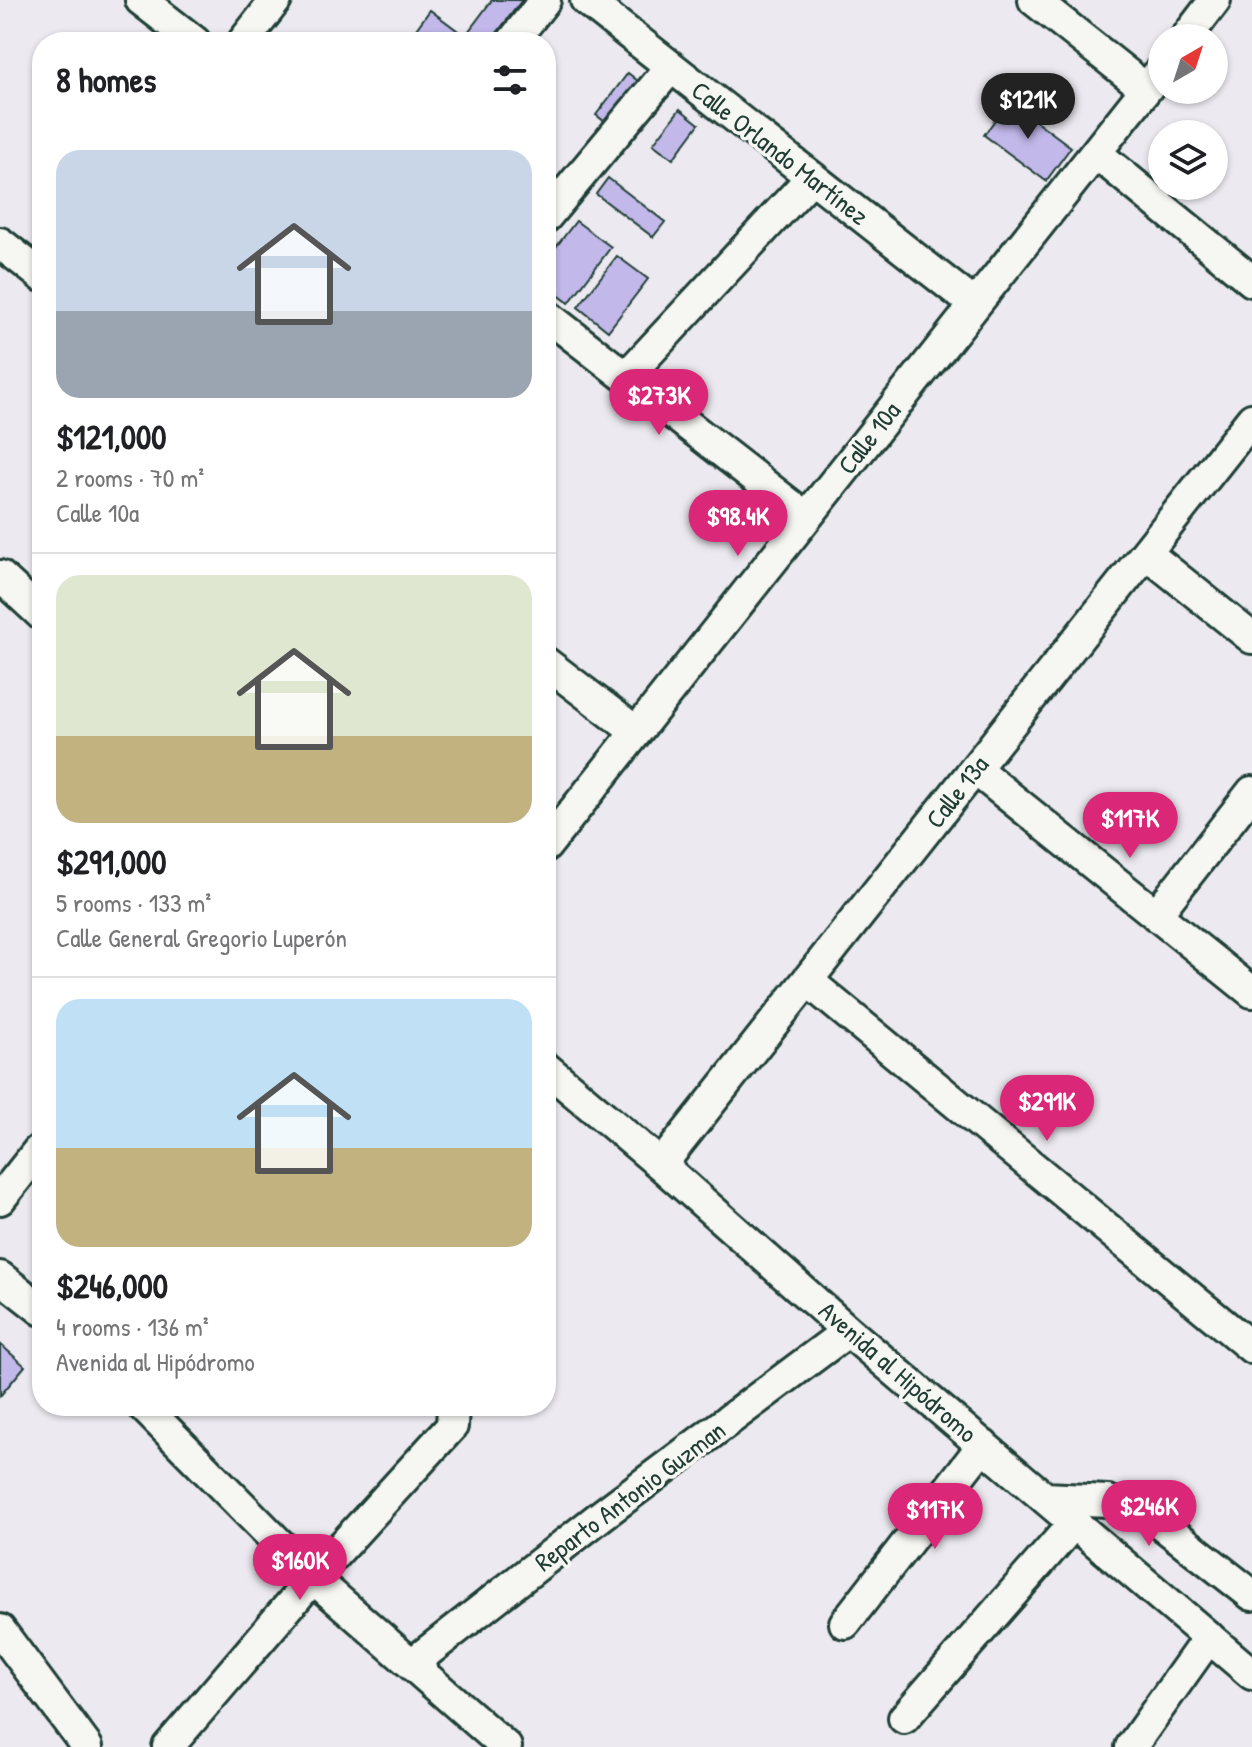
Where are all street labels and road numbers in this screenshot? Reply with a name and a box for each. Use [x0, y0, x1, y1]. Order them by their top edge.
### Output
street label: Calle Orlando Martínez [685, 72, 876, 233]
street label: Calle 10a [829, 394, 908, 481]
street label: Calle 13a [917, 748, 996, 835]
street label: Avenida al Hipódromo [812, 1293, 985, 1450]
street label: Reparto Antonio Guzman [527, 1412, 732, 1579]

